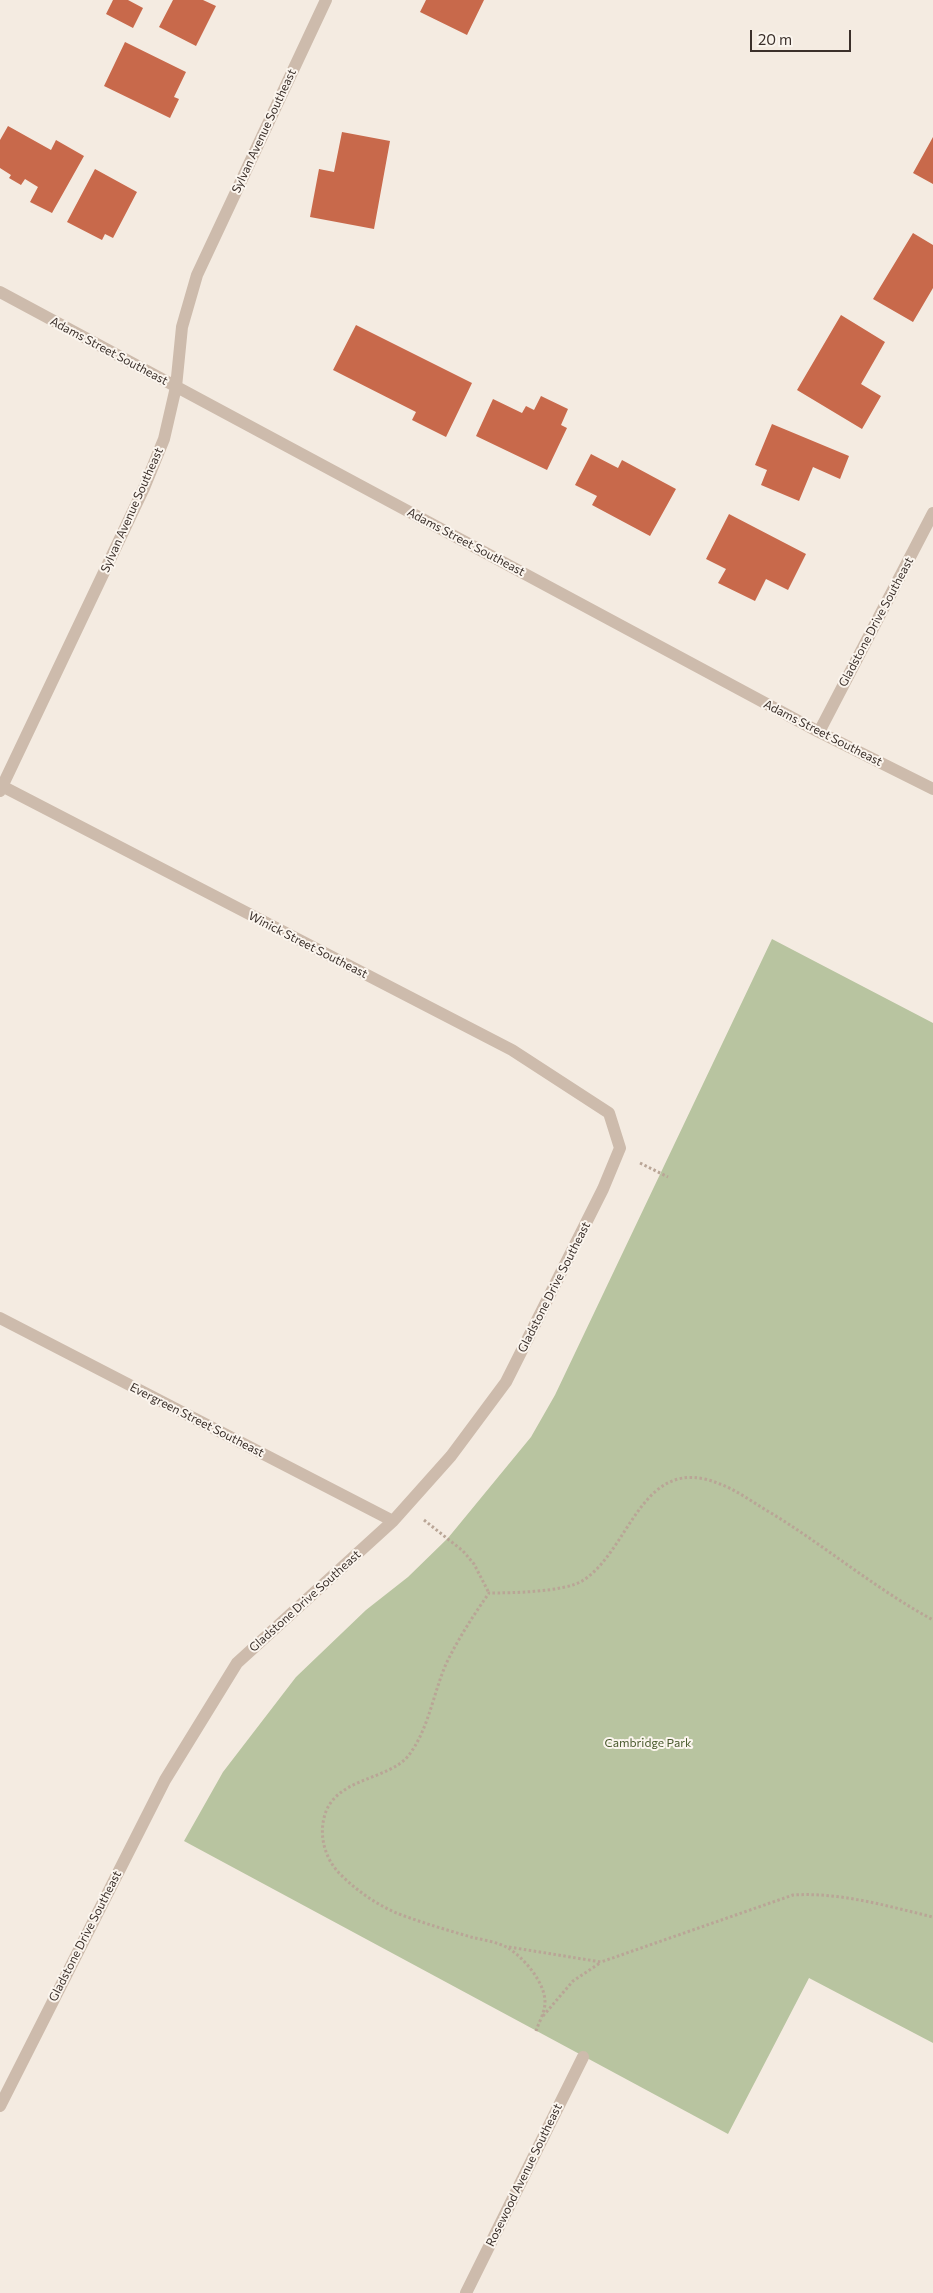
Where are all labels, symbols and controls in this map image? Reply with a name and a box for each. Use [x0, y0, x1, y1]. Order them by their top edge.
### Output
scale bar [753, 20, 854, 52]
text: 20 m [758, 30, 792, 48]
street label: Sylvan Avenue Southeast [229, 67, 299, 195]
street label: Adams Street Southeast [48, 314, 170, 388]
street label: Sylvan Avenue Southeast [98, 445, 166, 575]
street label: Adams Street Southeast [405, 505, 527, 579]
street label: Gladstone Drive Southeast [836, 555, 916, 689]
street label: Adams Street Southeast [761, 697, 885, 769]
street label: Winick Street Southeast [246, 909, 370, 981]
street label: Gladstone Drive Southeast [515, 1219, 593, 1355]
street label: Evergreen Street Southeast [127, 1380, 267, 1460]
street label: Gladstone Drive Southeast [246, 1547, 364, 1655]
park label: Cambridge Park [605, 1736, 691, 1750]
street label: Gladstone Drive Southeast [46, 1868, 124, 2004]
street label: Rosewood Avenue Southeast [483, 2101, 565, 2249]

